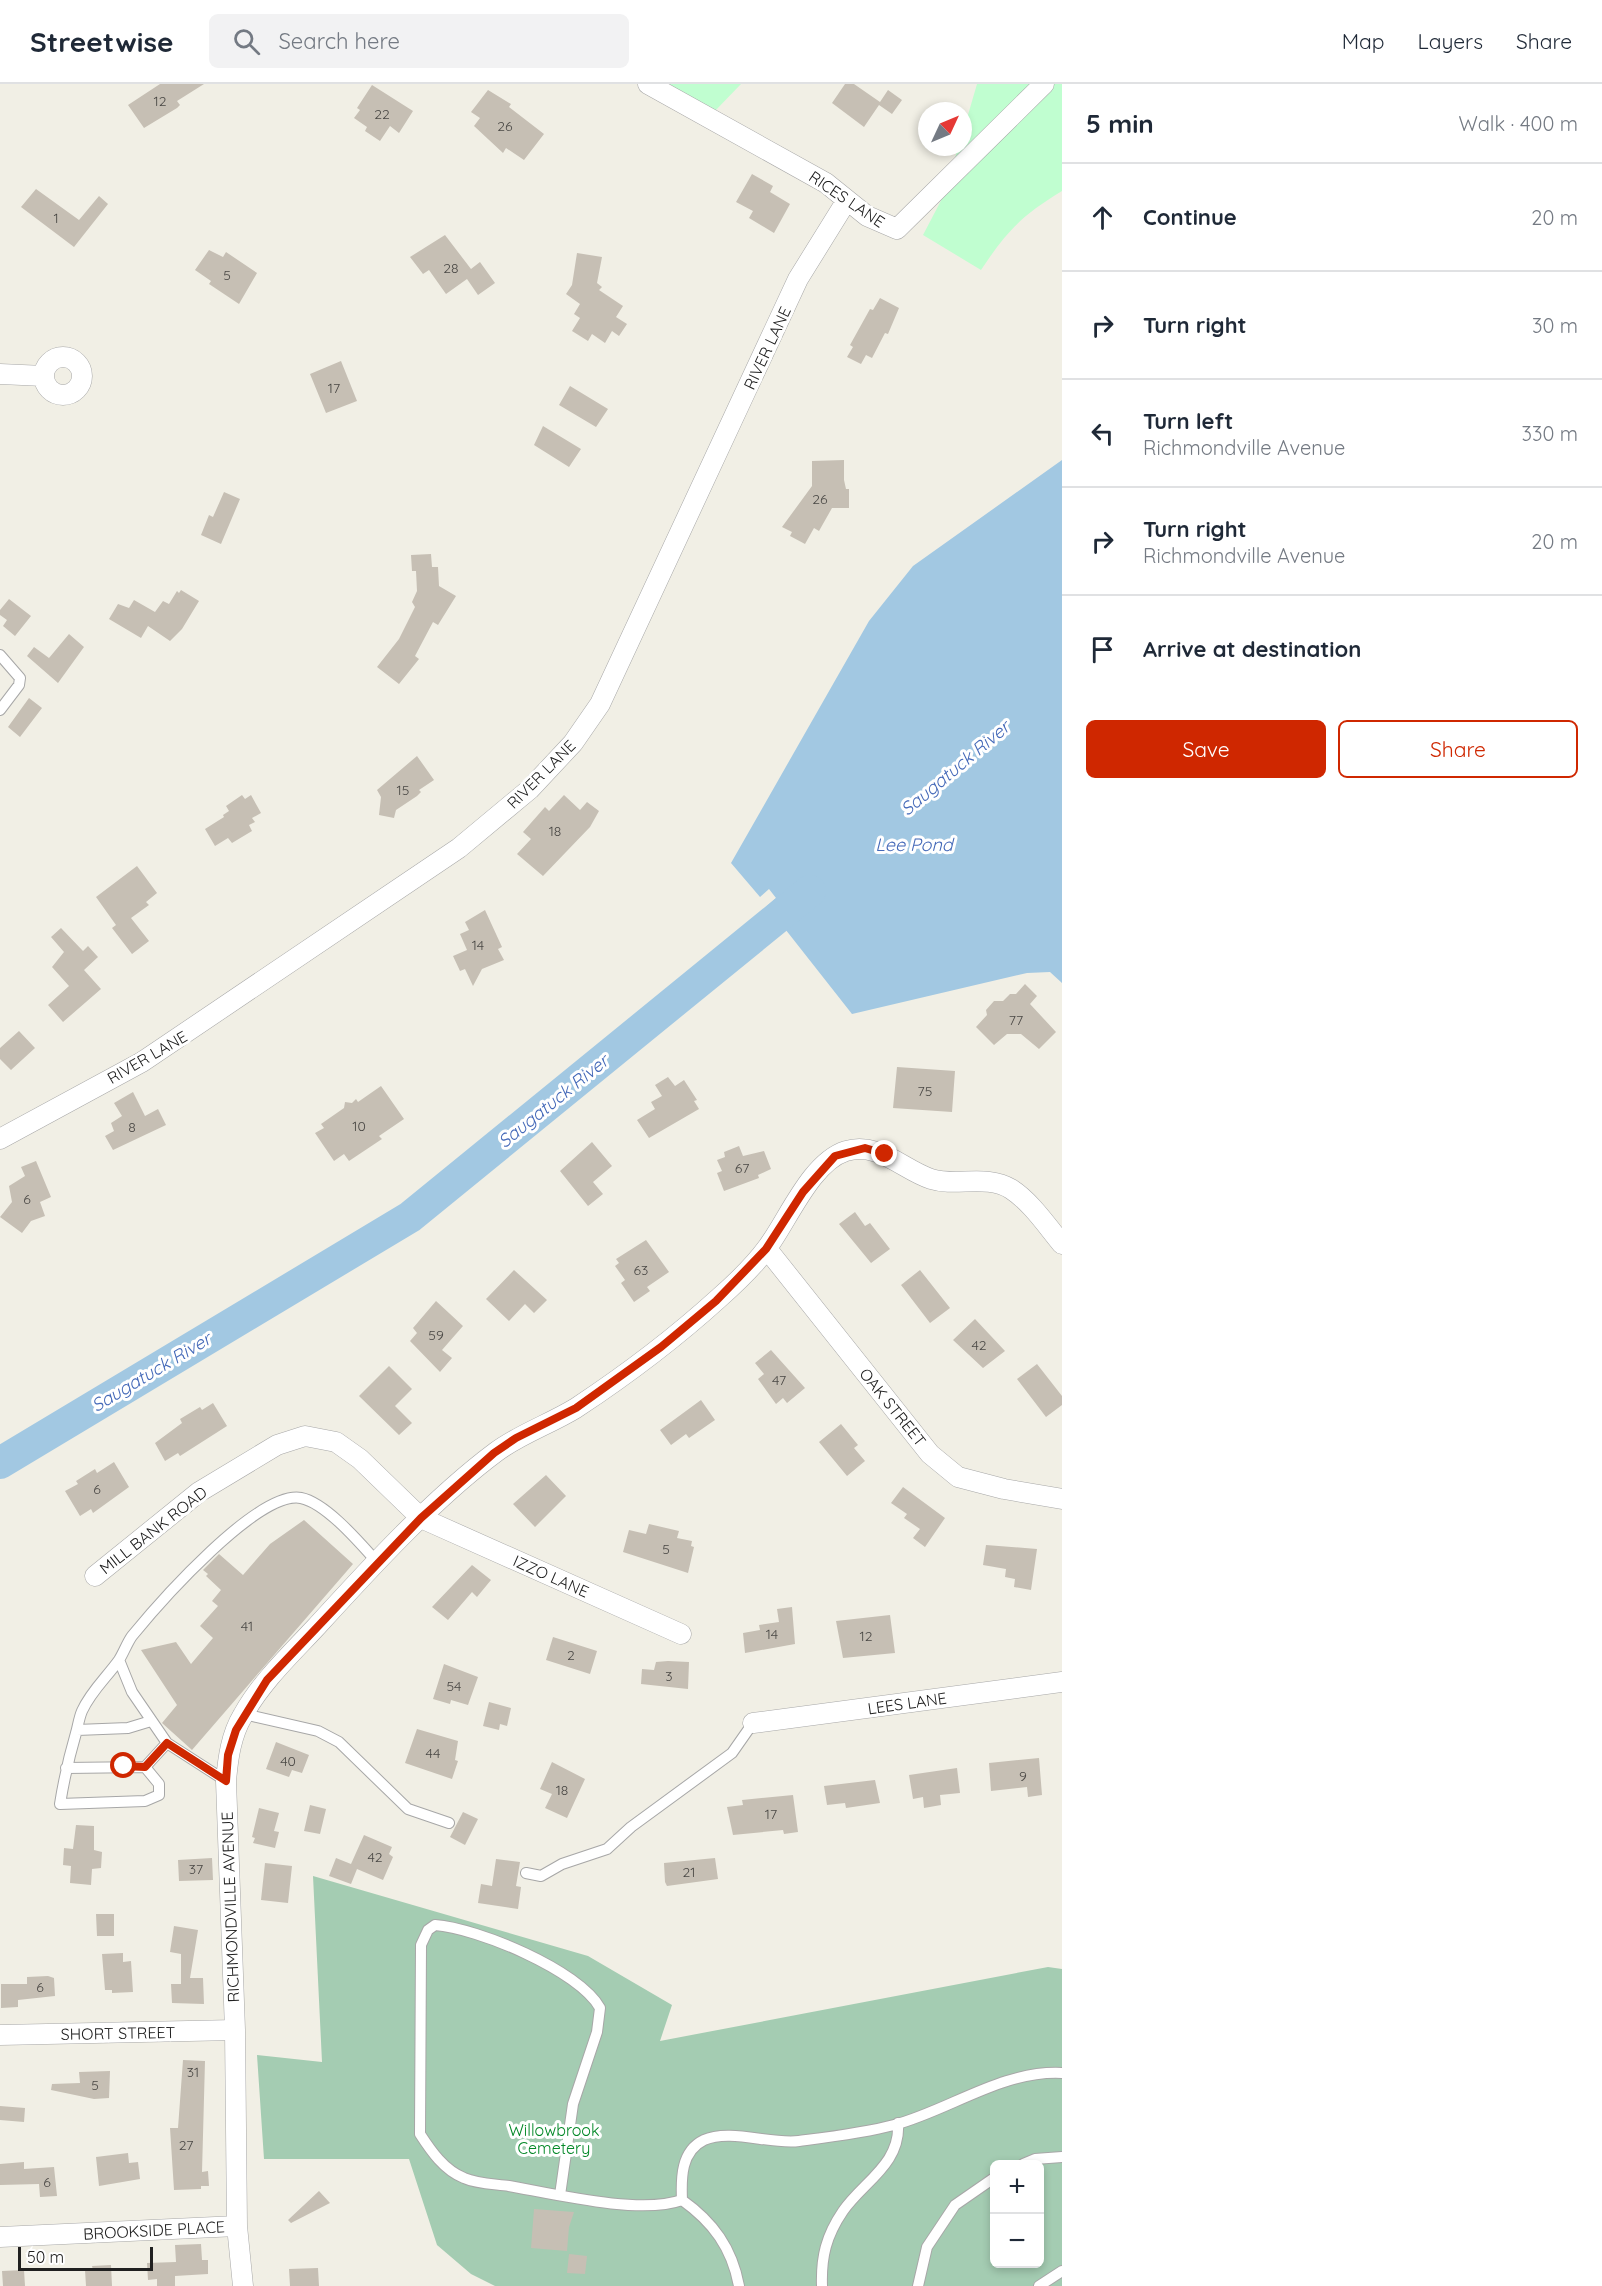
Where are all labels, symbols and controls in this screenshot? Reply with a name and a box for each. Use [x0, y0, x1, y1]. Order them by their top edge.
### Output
search box [209, 14, 629, 68]
text: Streetwise [30, 24, 173, 59]
icon: search [230, 25, 263, 58]
text: Search here [278, 27, 400, 55]
text: Map [1342, 28, 1385, 54]
text: Layers [1418, 28, 1483, 54]
text: Share [1516, 28, 1572, 54]
house number: 12 [154, 92, 167, 110]
north arrow [918, 102, 972, 156]
house number: 22 [374, 105, 390, 123]
text: 5 min [1086, 107, 1154, 140]
text: Walk · 400 m [1459, 111, 1578, 136]
house number: 26 [497, 117, 513, 135]
street label: RICES LANE [805, 166, 889, 232]
icon: ahead [1086, 201, 1119, 234]
text: Continue [1143, 203, 1237, 231]
text: 20 m [1531, 205, 1578, 230]
house number: 1 [53, 209, 59, 227]
house number: 28 [443, 259, 459, 277]
house number: 5 [223, 266, 231, 284]
street label: RIVER LANE [739, 303, 795, 393]
icon: right [1086, 309, 1119, 342]
text: Turn right [1143, 311, 1247, 339]
text: 30 m [1532, 313, 1578, 338]
house number: 17 [328, 379, 340, 397]
text: Turn left [1143, 407, 1233, 435]
icon: left [1086, 417, 1119, 450]
text: 330 m [1521, 421, 1578, 446]
text: Richmondville Avenue [1143, 435, 1345, 460]
house number: 26 [812, 490, 828, 508]
text: Turn right [1143, 515, 1247, 543]
icon: right [1086, 525, 1119, 558]
text: 20 m [1531, 529, 1578, 554]
text: Richmondville Avenue [1143, 543, 1345, 568]
icon: arrive [1086, 633, 1119, 666]
text: Arrive at destination [1143, 635, 1361, 663]
water label: Saugatuck River [896, 714, 1016, 820]
button: Save [1086, 720, 1326, 778]
button: Share [1338, 720, 1578, 778]
street label: RIVER LANE [502, 735, 580, 813]
house number: 15 [397, 781, 409, 799]
house number: 18 [549, 822, 561, 840]
water label: Lee Pond [875, 833, 955, 856]
house number: 14 [472, 936, 484, 954]
house number: 77 [1009, 1011, 1023, 1029]
street label: RIVER LANE [103, 1026, 191, 1088]
water label: Saugatuck River [493, 1048, 615, 1153]
house number: 75 [918, 1082, 932, 1100]
house number: 10 [352, 1117, 366, 1135]
house number: 8 [128, 1118, 136, 1136]
route end [871, 1140, 897, 1166]
house number: 67 [735, 1159, 749, 1177]
house number: 6 [23, 1190, 31, 1208]
house number: 63 [634, 1261, 648, 1279]
water label: Saugatuck River [87, 1326, 217, 1417]
house number: 59 [428, 1326, 444, 1344]
house number: 42 [971, 1336, 987, 1354]
street label: OAK STREET [855, 1364, 931, 1450]
house number: 47 [772, 1371, 786, 1389]
house number: 6 [93, 1480, 101, 1498]
street label: MILL BANK ROAD [95, 1482, 211, 1578]
house number: 5 [662, 1540, 670, 1558]
street label: IZZO LANE [510, 1550, 592, 1602]
house number: 41 [241, 1617, 253, 1635]
house number: 14 [766, 1625, 778, 1643]
house number: 12 [860, 1627, 873, 1645]
house number: 2 [567, 1646, 575, 1664]
house number: 3 [665, 1667, 673, 1685]
house number: 54 [446, 1677, 462, 1695]
street label: LEES LANE [866, 1688, 948, 1718]
house number: 44 [426, 1744, 440, 1762]
route start [110, 1752, 136, 1778]
house number: 40 [280, 1752, 296, 1770]
house number: 9 [1019, 1767, 1027, 1785]
house number: 18 [556, 1781, 568, 1799]
house number: 17 [765, 1805, 777, 1823]
street label: RICHMONDVILLE AVENUE [217, 1811, 243, 2003]
house number: 42 [367, 1848, 383, 1866]
house number: 37 [189, 1860, 203, 1878]
house number: 21 [683, 1863, 695, 1881]
house number: 6 [36, 1978, 44, 1996]
street label: SHORT STREET [61, 2022, 176, 2044]
house number: 31 [187, 2063, 199, 2081]
house number: 5 [91, 2076, 99, 2094]
park label: Willowbrook Cemetery [508, 2120, 600, 2158]
house number: 27 [179, 2136, 193, 2154]
map controls [990, 2160, 1044, 2268]
button: + [990, 2160, 1044, 2214]
house number: 6 [43, 2173, 51, 2191]
button: − [990, 2214, 1044, 2268]
street label: BROOKSIDE PLACE [83, 2216, 225, 2244]
scale bar [18, 2244, 153, 2272]
text: 50 m [27, 2247, 64, 2267]

